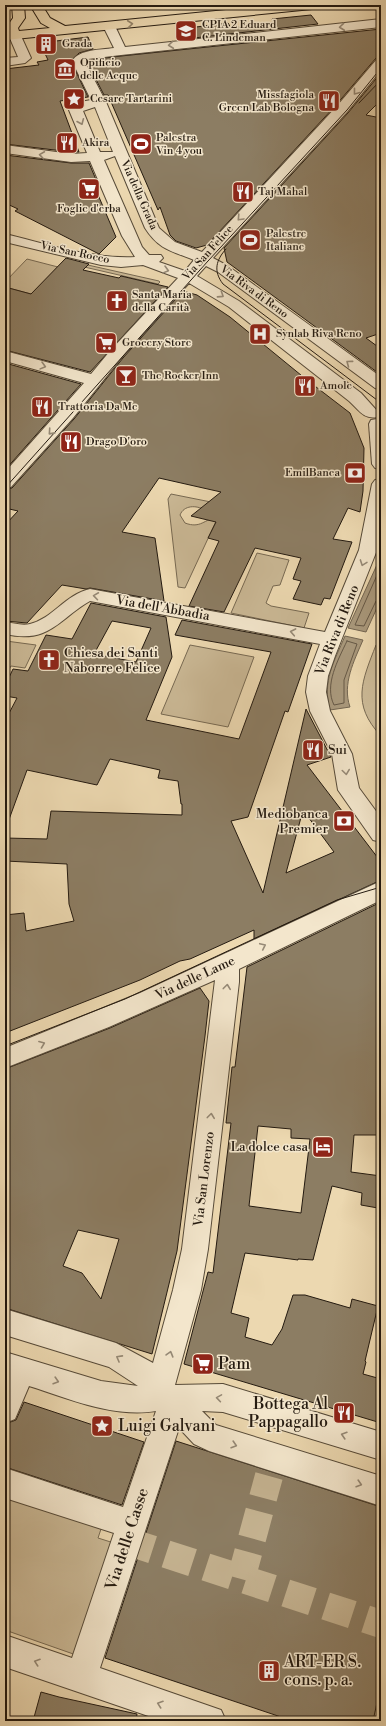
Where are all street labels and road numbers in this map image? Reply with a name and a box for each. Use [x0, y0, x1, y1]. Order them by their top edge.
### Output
street label: Via della Grada [117, 157, 161, 233]
street label: Via San Felice [179, 222, 237, 284]
street label: Via San Rocco [38, 239, 111, 267]
street label: Via Riva di Reno [216, 262, 291, 322]
street label: Via Riva di Reno [311, 583, 362, 678]
street label: Via dell'Abbadia [114, 592, 212, 624]
street label: Via delle Lame [152, 952, 238, 1004]
street label: Via San Lorenzo [190, 1130, 218, 1229]
street label: Via delle Casse [101, 1485, 153, 1594]

